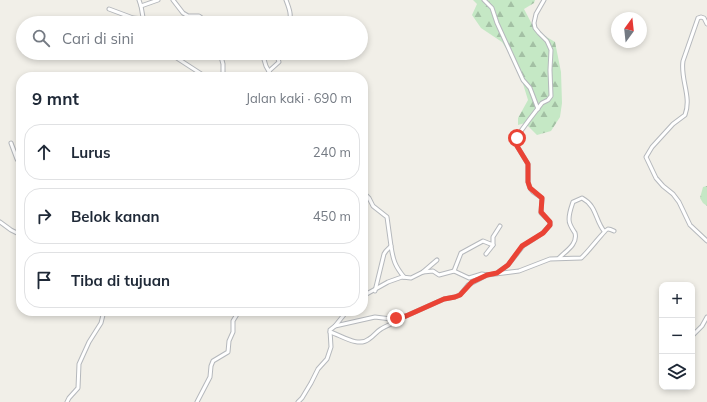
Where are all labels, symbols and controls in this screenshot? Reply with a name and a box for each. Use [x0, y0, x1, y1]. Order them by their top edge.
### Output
north arrow [611, 12, 647, 48]
search box [16, 16, 368, 60]
icon: search [30, 27, 52, 49]
text: Cari di sini [62, 29, 134, 48]
text: 9 mnt [32, 88, 79, 109]
text: Jalan kaki · 690 m [246, 90, 352, 106]
route start [508, 129, 526, 147]
icon: ahead [33, 141, 55, 163]
text: Lurus [71, 143, 111, 162]
text: 240 m [313, 144, 351, 160]
icon: right [33, 205, 55, 227]
text: Belok kanan [71, 207, 160, 226]
text: 450 m [313, 208, 351, 224]
icon: arrive [33, 269, 55, 291]
text: Tiba di tujuan [71, 271, 170, 290]
map controls [659, 282, 695, 390]
button: + [659, 282, 695, 318]
route end [387, 309, 405, 327]
button: − [659, 318, 695, 354]
button: layers [659, 354, 695, 390]

